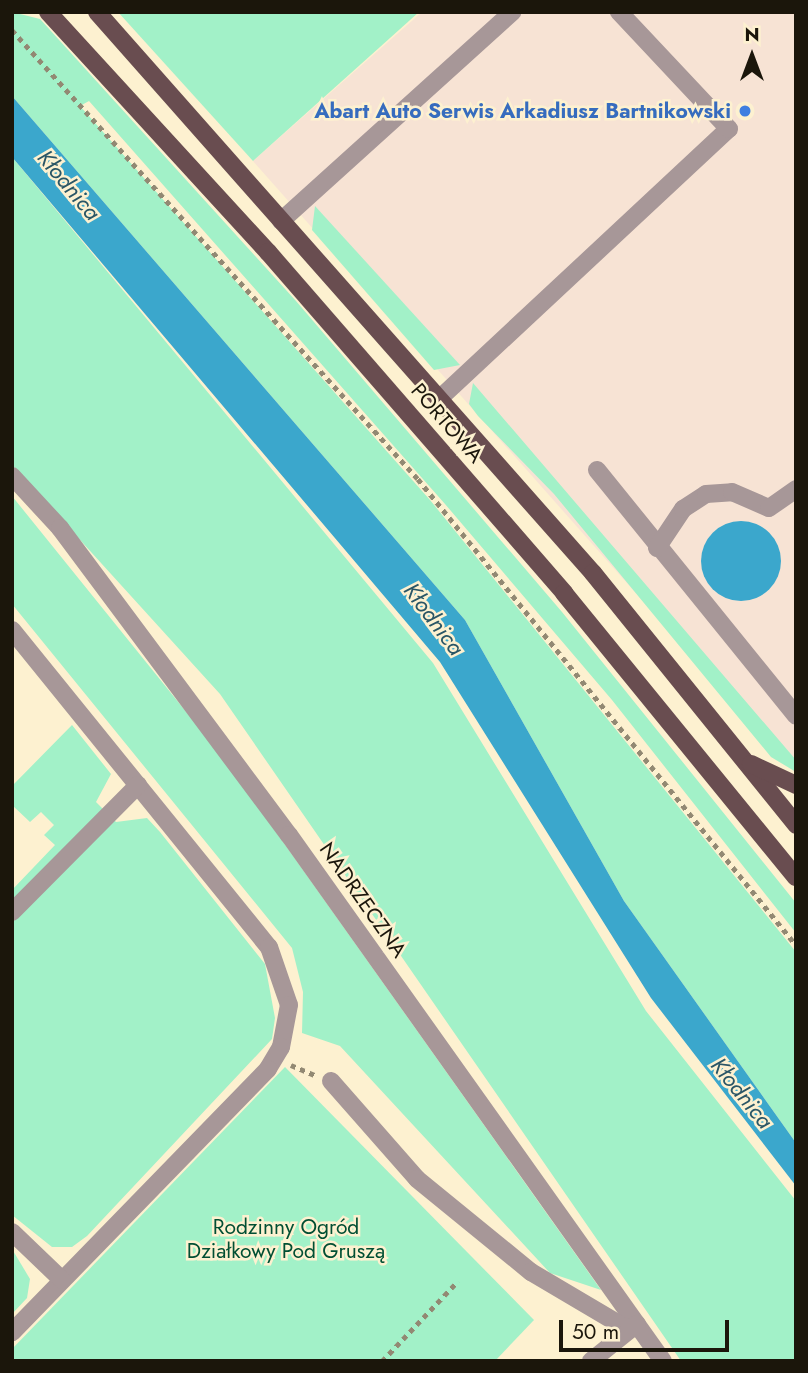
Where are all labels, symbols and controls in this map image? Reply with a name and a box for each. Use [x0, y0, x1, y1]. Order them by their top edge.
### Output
north arrow [717, 21, 787, 91]
text: N [744, 21, 760, 48]
place label: Abart Auto Serwis Arkadiusz Bartnikowski [314, 98, 731, 124]
marker: Abart Auto Serwis Arkadiusz Bartnikowski [737, 103, 753, 119]
water label: Kłodnica [32, 144, 106, 226]
street label: PORTOWA [406, 378, 488, 468]
water label: Kłodnica [398, 577, 470, 661]
street label: NADRZECZNA [314, 838, 412, 962]
water label: Kłodnica [705, 1052, 779, 1134]
park label: Rodzinny Ogród Działkowy Pod Gruszą [187, 1214, 385, 1264]
scale bar [563, 1306, 733, 1350]
text: 50 m [572, 1317, 619, 1347]

